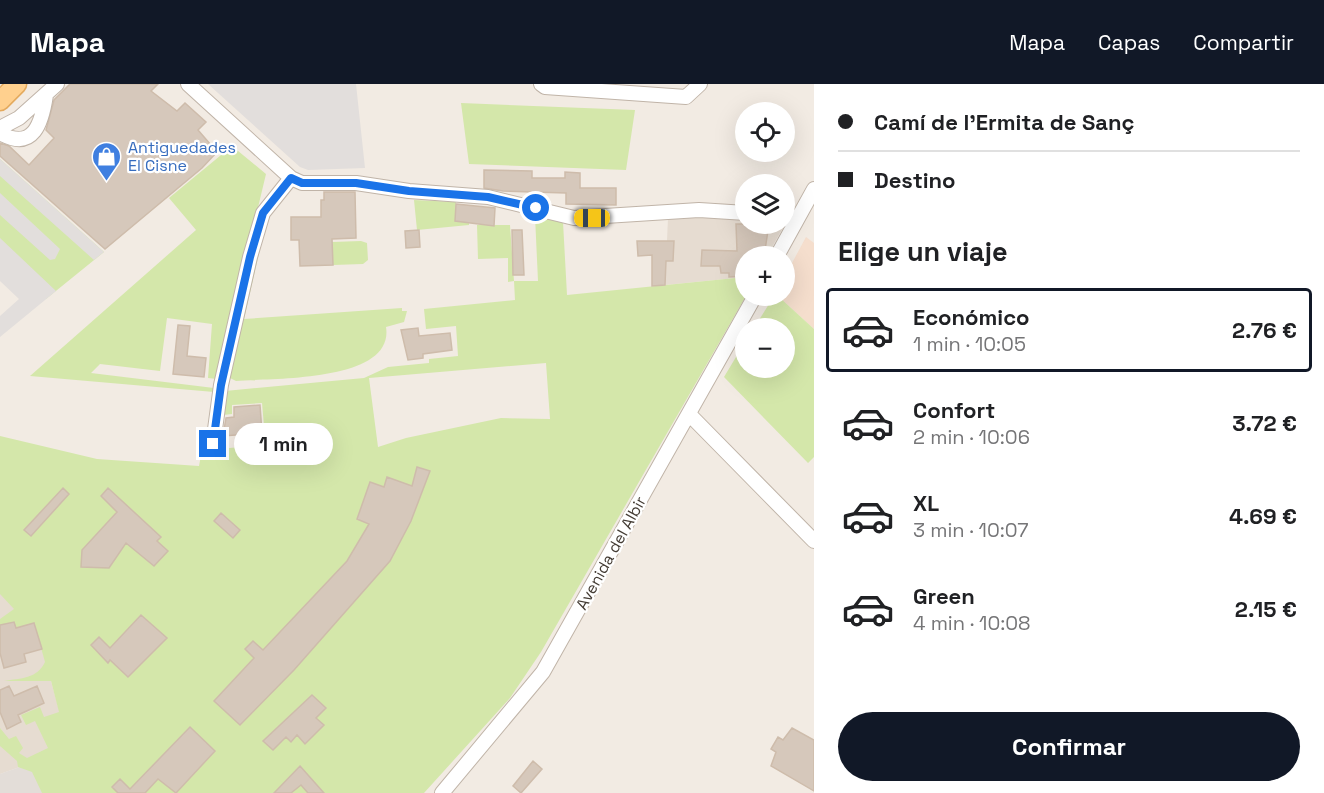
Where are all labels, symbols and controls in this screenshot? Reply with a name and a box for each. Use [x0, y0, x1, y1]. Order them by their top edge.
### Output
text: Mapa [30, 24, 105, 60]
text: Mapa [1009, 29, 1065, 56]
text: Capas [1098, 29, 1160, 56]
text: Compartir [1193, 29, 1294, 56]
map controls [735, 102, 795, 378]
button: locate [735, 102, 795, 162]
text: Camí de l'Ermita de Sanç [874, 108, 1134, 136]
place label: Antiguedades El Cisne [128, 137, 236, 176]
shop icon: Antiguedades El Cisne [91, 140, 123, 182]
text: Destino [874, 166, 956, 194]
button: layers [735, 174, 795, 234]
route start [522, 194, 549, 221]
car [574, 209, 610, 227]
text: Elige un viaje [838, 234, 1008, 269]
button: + [735, 246, 795, 306]
icon: car [841, 303, 895, 357]
text: Económico [913, 303, 1030, 331]
text: 2.76 € [1232, 316, 1297, 344]
button: − [735, 318, 795, 378]
text: 1 min · 10:05 [913, 331, 1026, 357]
icon: car [841, 396, 895, 450]
text: Confort [913, 396, 995, 424]
text: 3.72 € [1232, 409, 1297, 437]
callout: 1 min [234, 423, 333, 465]
text: 2 min · 10:06 [913, 424, 1030, 450]
route end [199, 430, 226, 457]
text: 1 min [259, 431, 308, 457]
icon: car [841, 489, 895, 543]
text: XL [913, 489, 939, 517]
street label: Avenida del Albir [571, 492, 651, 614]
text: 4.69 € [1229, 502, 1297, 530]
text: 3 min · 10:07 [913, 517, 1029, 543]
icon: car [841, 582, 895, 636]
text: Green [913, 582, 975, 610]
text: 2.15 € [1235, 595, 1297, 623]
text: 4 min · 10:08 [913, 610, 1031, 636]
button: Confirmar [838, 712, 1300, 781]

